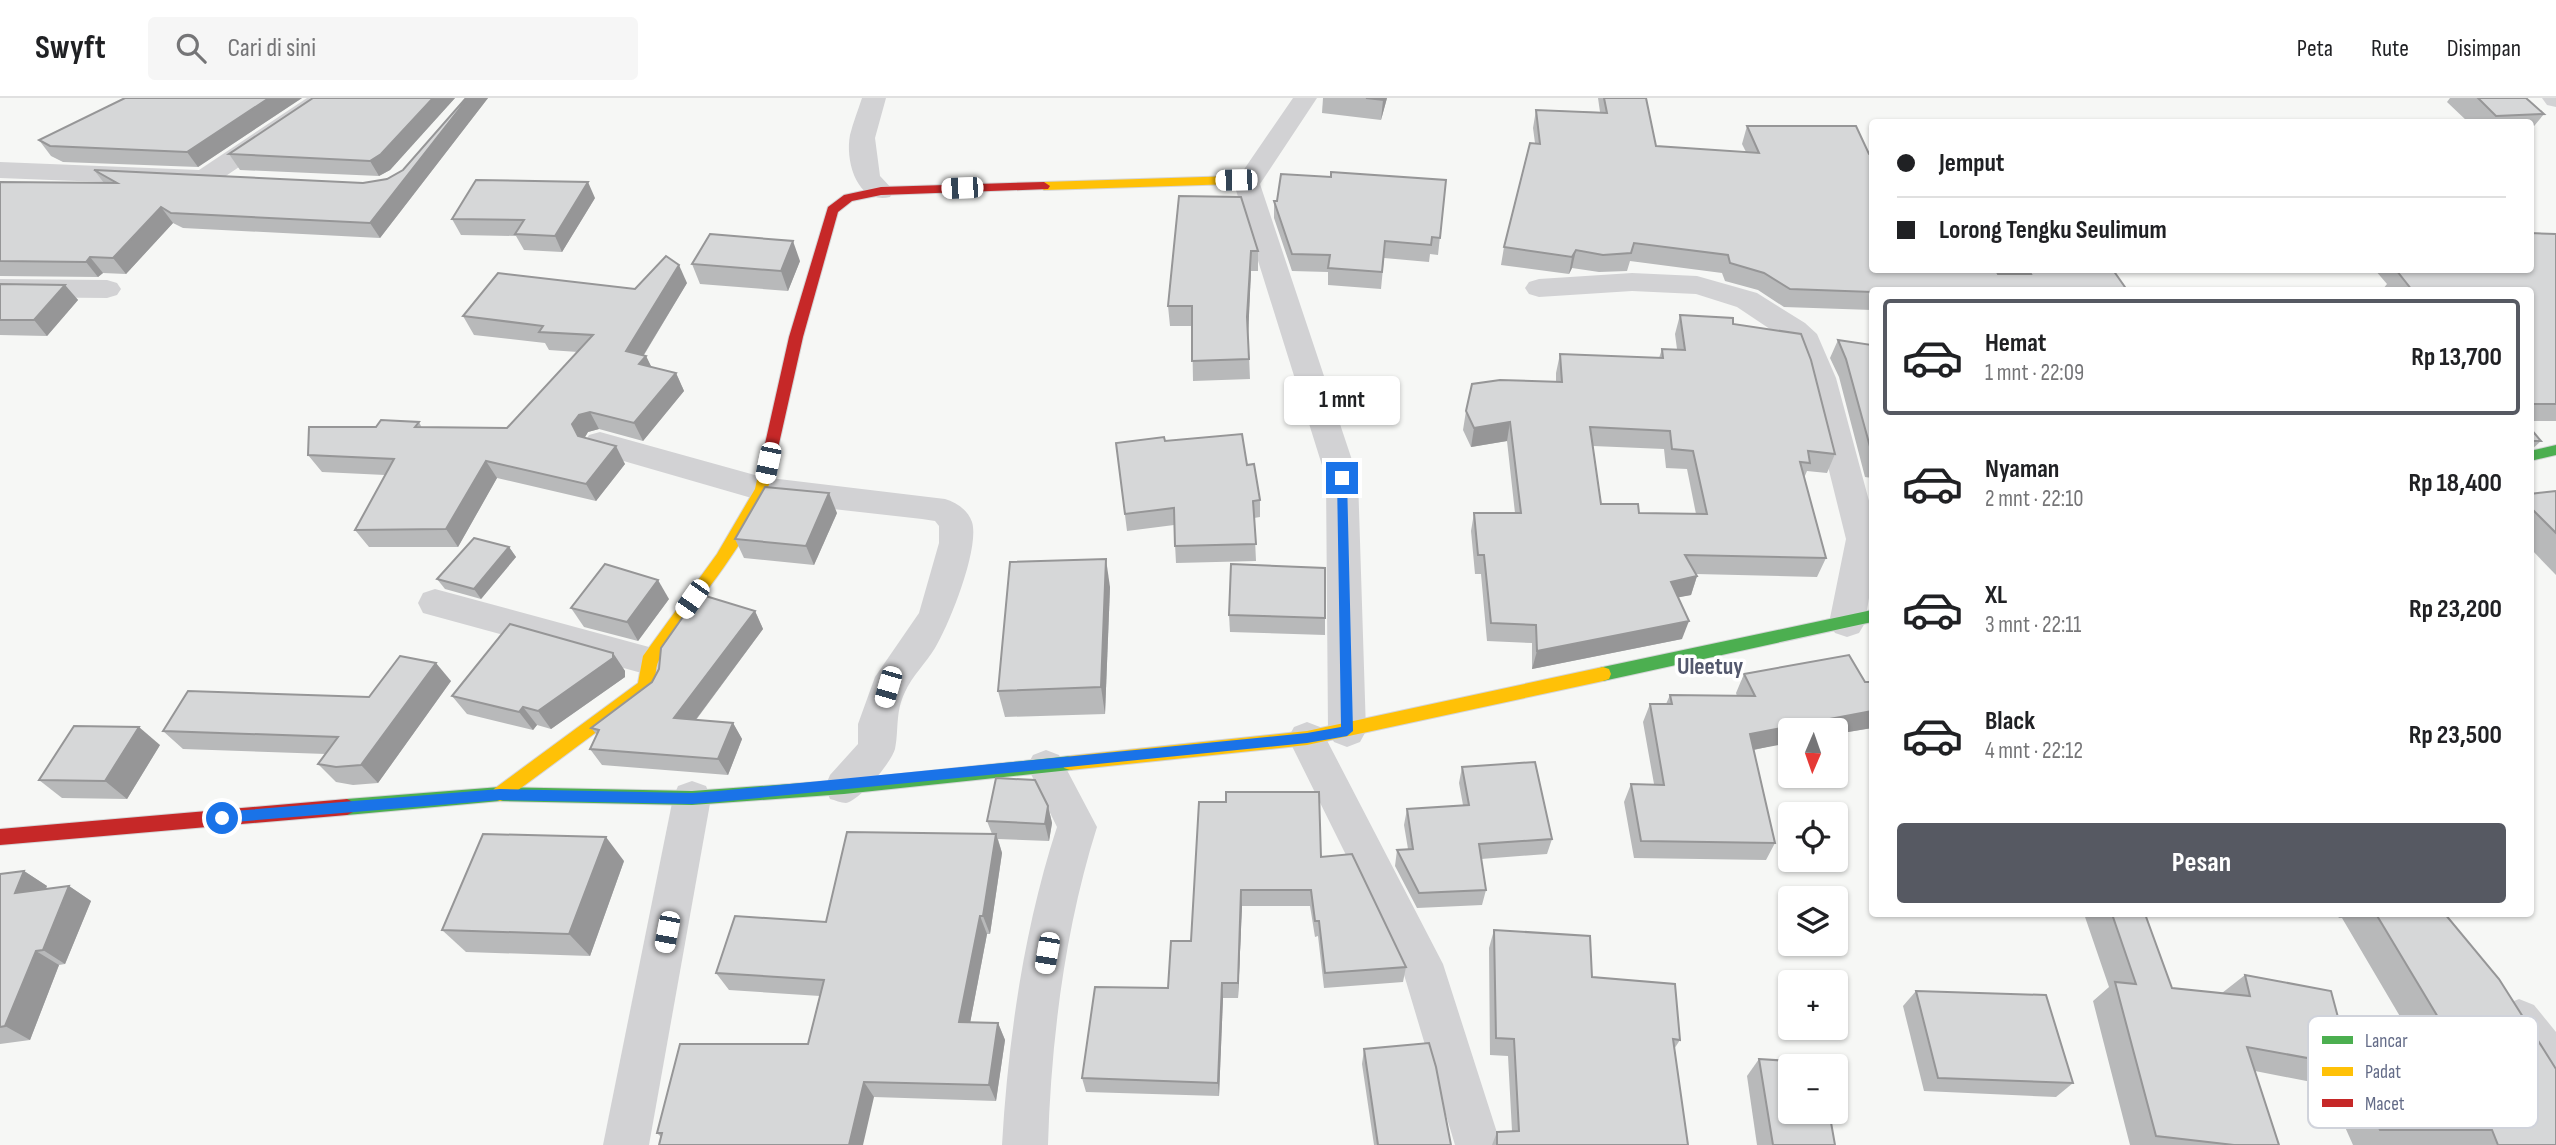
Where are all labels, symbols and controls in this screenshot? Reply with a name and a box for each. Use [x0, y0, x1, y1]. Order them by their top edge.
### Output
search box [148, 17, 638, 80]
text: Swyft [35, 28, 106, 68]
icon: search [172, 29, 210, 67]
text: Cari di sini [228, 33, 316, 64]
text: Peta [2297, 34, 2333, 63]
text: Rute [2371, 34, 2409, 63]
text: Disimpan [2447, 34, 2521, 63]
text: Jemput [1939, 148, 2004, 179]
car [1215, 169, 1258, 191]
car [941, 177, 984, 199]
text: Lorong Tengku Seulimum [1939, 215, 2167, 246]
icon: car [1901, 326, 1964, 389]
text: Hemat [1985, 328, 2046, 359]
text: Rp 13,700 [2411, 342, 2502, 373]
text: 1 mnt · 22:09 [1985, 359, 2084, 387]
callout: 1 mnt [1284, 376, 1400, 426]
text: 1 mnt [1319, 386, 1365, 414]
car [754, 440, 783, 486]
icon: car [1901, 452, 1964, 515]
text: Nyaman [1985, 454, 2059, 485]
route end [1326, 462, 1358, 494]
text: Rp 18,400 [2408, 468, 2502, 499]
text: 2 mnt · 22:10 [1985, 485, 2083, 513]
car [672, 576, 713, 622]
icon: car [1901, 578, 1964, 641]
text: XL [1985, 580, 2007, 611]
text: Rp 23,200 [2409, 594, 2502, 625]
text: 3 mnt · 22:11 [1985, 611, 2081, 639]
district label: Uleetuy [1677, 652, 1743, 681]
car [873, 664, 904, 710]
icon: car [1901, 704, 1964, 767]
text: Black [1985, 706, 2035, 737]
north arrow [1778, 718, 1848, 788]
map controls [1778, 718, 1848, 1124]
text: Rp 23,500 [2409, 720, 2502, 751]
text: 4 mnt · 22:12 [1985, 737, 2083, 765]
route start [206, 802, 238, 834]
button: locate [1778, 802, 1848, 872]
button: Pesan [1897, 823, 2506, 903]
button: layers [1778, 886, 1848, 956]
car [653, 909, 682, 955]
car [1034, 930, 1061, 976]
button: + [1778, 970, 1848, 1040]
legend [2308, 1016, 2538, 1128]
text: Lancar [2365, 1030, 2408, 1053]
button: − [1778, 1054, 1848, 1124]
text: Padat [2365, 1061, 2401, 1084]
text: Macet [2365, 1093, 2405, 1116]

